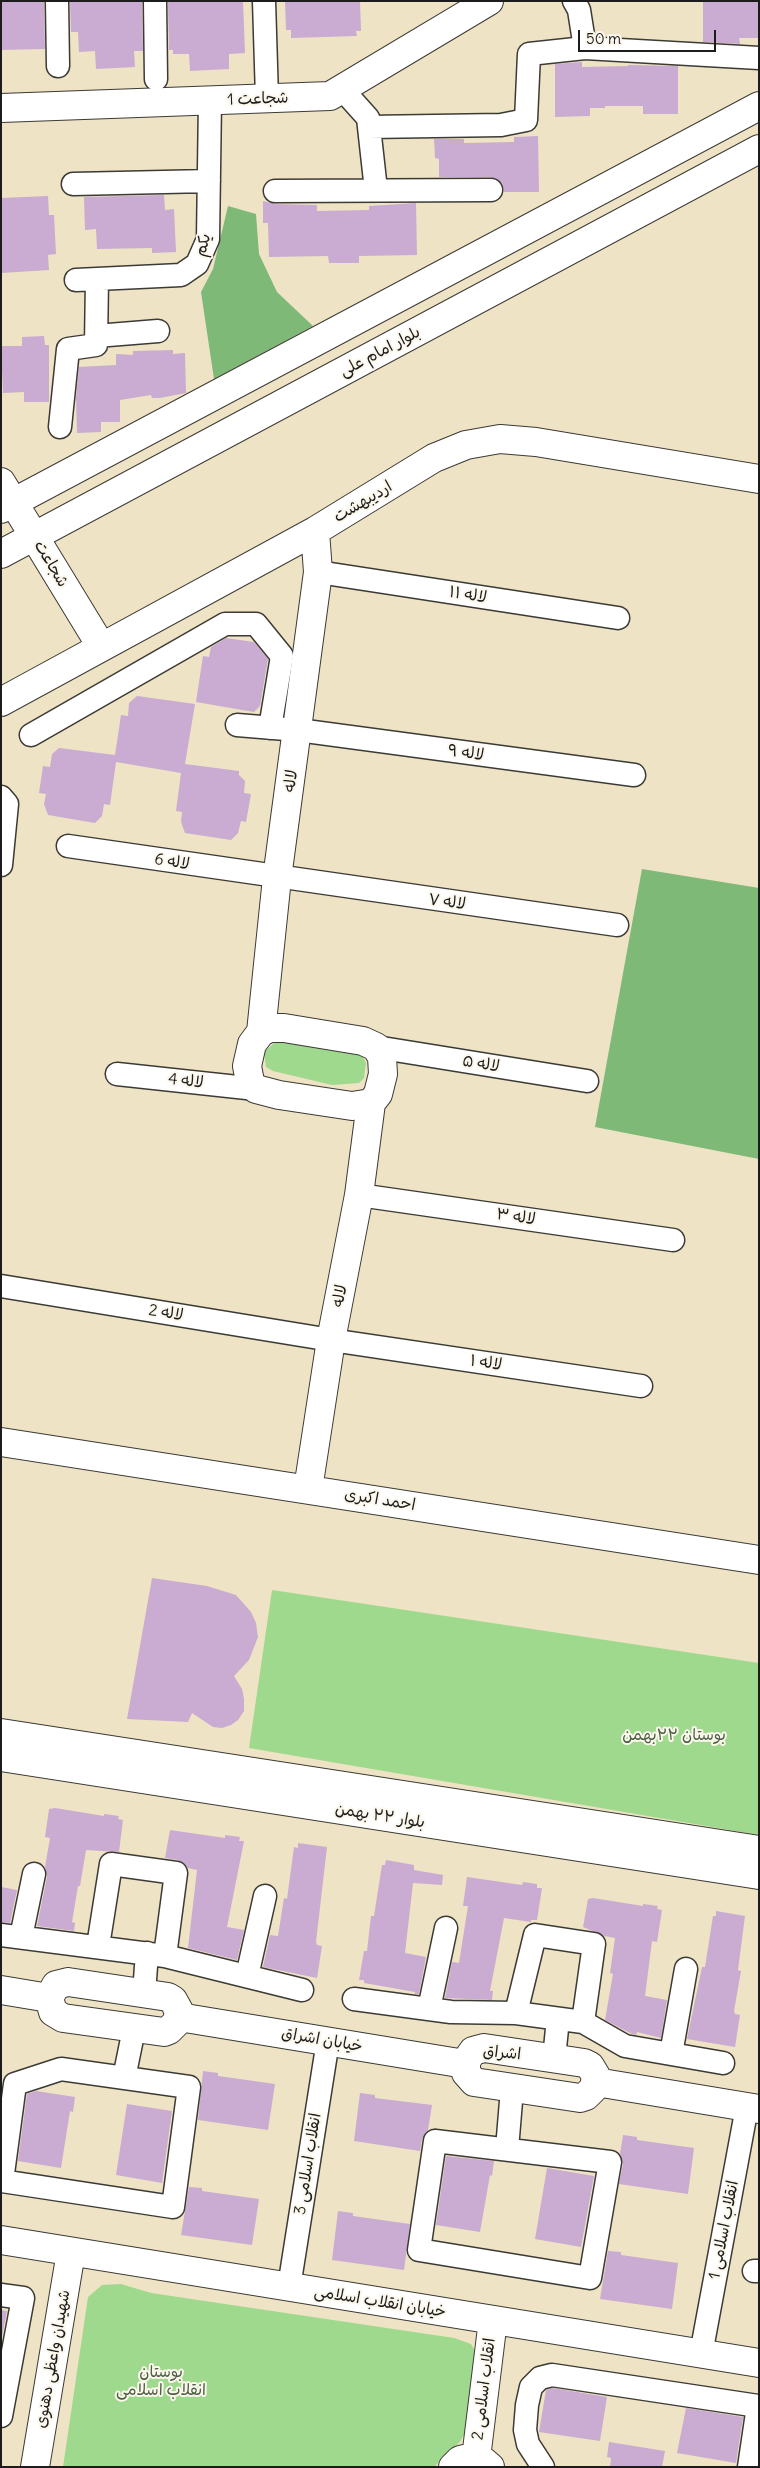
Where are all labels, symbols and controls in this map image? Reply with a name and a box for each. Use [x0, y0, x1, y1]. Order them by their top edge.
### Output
scale bar [580, 20, 718, 52]
text: 50 m [586, 29, 621, 48]
street label: شجاعت 1 [227, 88, 289, 110]
street label: یکم [191, 231, 215, 259]
street label: بلوار امام علی [336, 323, 424, 381]
street label: اردیبهشت [330, 477, 396, 527]
street label: شجاعت [30, 537, 72, 591]
street label: لاله ۱۱ [448, 583, 488, 607]
street label: لاله ۹ [447, 741, 485, 765]
street label: لاله [280, 769, 302, 793]
street label: لاله 6 [153, 850, 191, 874]
street label: لاله ۷ [427, 890, 467, 914]
street label: لاله ۵ [461, 1052, 501, 1076]
street label: لاله 4 [167, 1070, 205, 1092]
street label: لاله ۳ [495, 1205, 537, 1229]
street label: لاله [328, 1283, 352, 1309]
street label: لاله 2 [147, 1301, 185, 1325]
street label: لاله ۱ [469, 1351, 503, 1375]
street label: احمد اکبری [343, 1485, 417, 1515]
park label: بوستان ۲۲بهمن [622, 1725, 726, 1745]
street label: بلوار ۲۲ بهمن [334, 1799, 426, 1833]
street label: خیابان اشراق [280, 2023, 364, 2057]
street label: اشراق [482, 2042, 522, 2064]
street label: انقلاب اسلامی 3 [290, 2112, 326, 2216]
street label: انقلاب اسلامی 1 [705, 2179, 743, 2281]
street label: خیابان انقلاب اسلامی [313, 2282, 447, 2322]
street label: شهیدان واعظی دهنوی [31, 2288, 75, 2430]
street label: انقلاب اسلامی 2 [468, 2337, 500, 2441]
park label: بوستان انقلاب اسلامی [116, 2362, 206, 2400]

